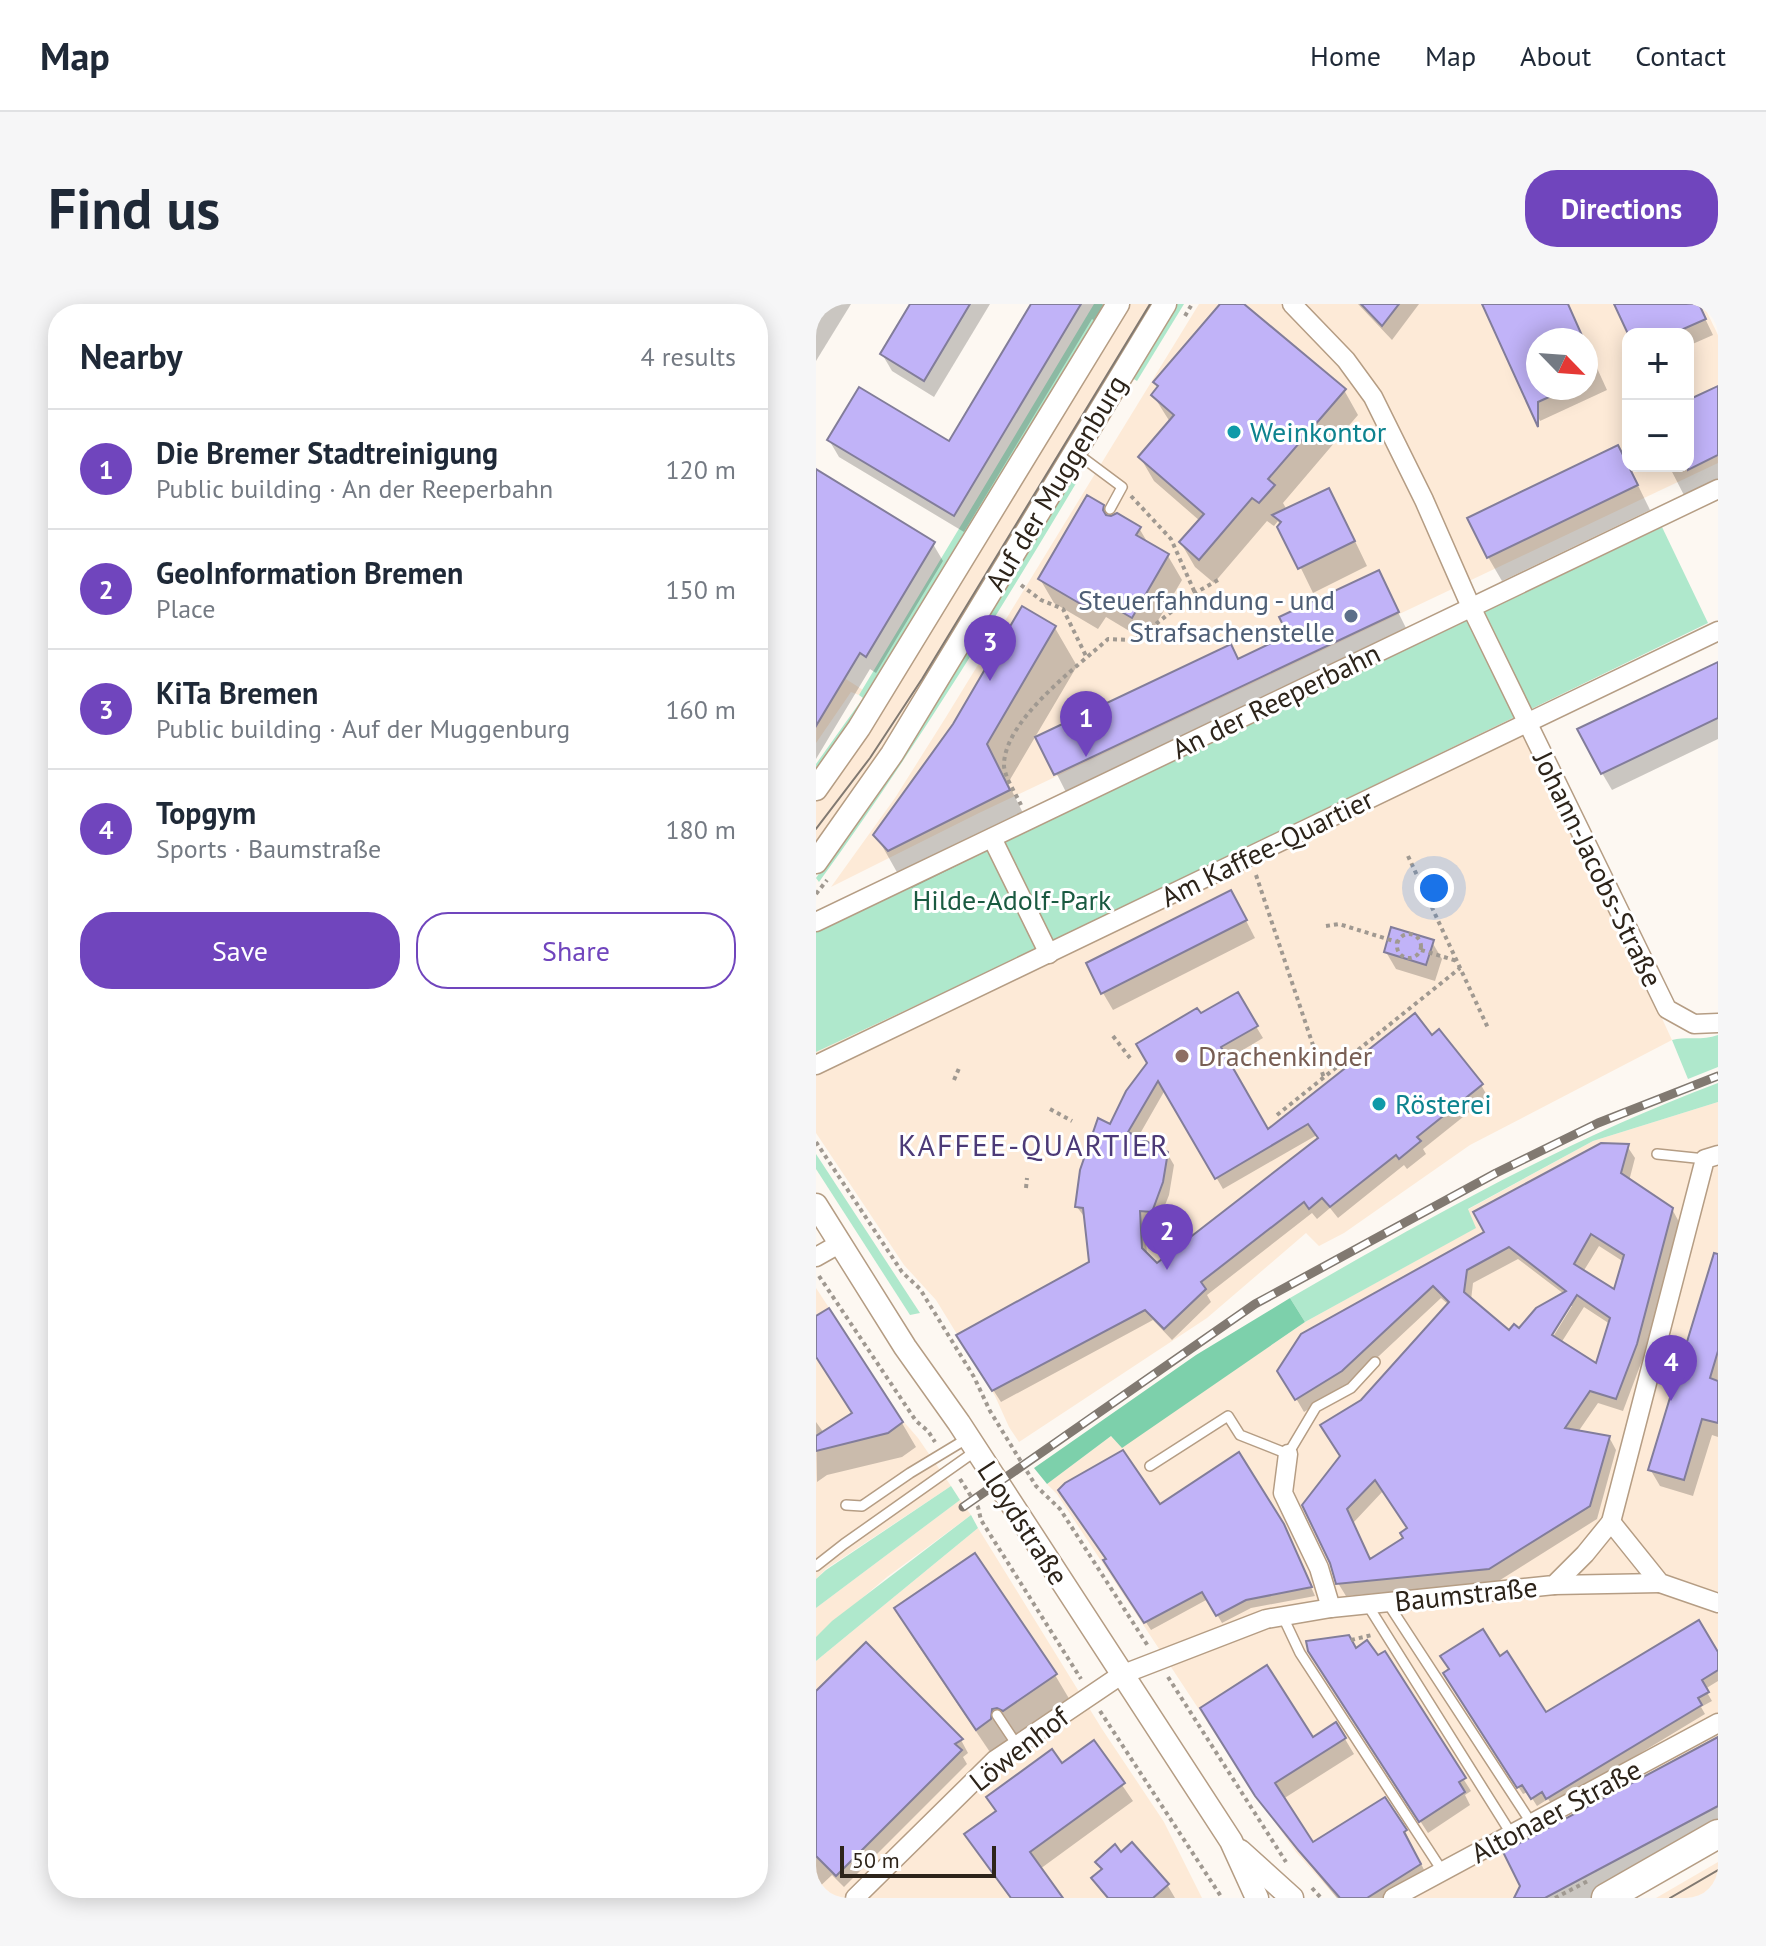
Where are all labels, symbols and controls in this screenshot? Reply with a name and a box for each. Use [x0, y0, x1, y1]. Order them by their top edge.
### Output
text: Map [40, 31, 110, 80]
text: Home [1310, 37, 1381, 74]
text: Map [1425, 37, 1476, 74]
text: About [1520, 37, 1591, 74]
text: Contact [1635, 37, 1726, 74]
button: Directions [1525, 170, 1718, 247]
text: Find us [48, 172, 220, 244]
north arrow [1526, 328, 1598, 400]
map controls [1622, 328, 1694, 472]
button: + [1622, 328, 1694, 400]
text: Nearby [80, 334, 182, 378]
text: 4 results [641, 340, 736, 373]
street label: Auf der Muggenburg [976, 368, 1135, 598]
button: − [1622, 400, 1694, 472]
place label: Weinkontor [1250, 413, 1387, 450]
marker: Weinkontor [1225, 423, 1243, 441]
text: Die Bremer Stadtreinigung [156, 433, 498, 472]
text: 1 [99, 453, 113, 486]
text: 120 m [665, 453, 736, 486]
text: Public building · An der Reeperbahn [156, 472, 553, 505]
text: GeoInformation Bremen [156, 553, 463, 592]
text: 2 [99, 573, 113, 606]
text: 150 m [665, 573, 736, 606]
place label: Steuerfahndung - und Strafsachenstelle [1078, 581, 1335, 650]
text: Place [156, 592, 215, 625]
marker: Steuerfahndung - und Strafsachenstelle [1342, 607, 1360, 625]
pin: 3 [964, 615, 1016, 681]
street label: An der Reeperbahn [1165, 634, 1386, 767]
text: KiTa Bremen [156, 673, 318, 712]
pin: 1 [1060, 691, 1112, 757]
text: 3 [99, 693, 113, 726]
text: 160 m [665, 693, 736, 726]
text: Public building · Auf der Muggenburg [156, 712, 570, 745]
street label: Johann-Jacobs-Straße [1525, 744, 1672, 993]
street label: Am Kaffee-Quartier [1155, 780, 1379, 915]
text: Topgym [156, 793, 256, 832]
text: 4 [99, 813, 113, 846]
text: 180 m [665, 813, 736, 846]
text: Sports · Baumstraße [156, 832, 381, 865]
your location [1414, 868, 1454, 908]
park label: Hilde-Adolf-Park [913, 881, 1112, 918]
button: Save [80, 912, 400, 989]
button: Share [416, 912, 736, 989]
place label: Drachenkinder [1198, 1037, 1373, 1074]
marker: Drachenkinder [1173, 1047, 1191, 1065]
place label: Rösterei [1395, 1085, 1492, 1122]
marker: Rösterei [1370, 1095, 1388, 1113]
district label: KAFFEE-QUARTIER [898, 1125, 1170, 1164]
pin: 2 [1141, 1204, 1193, 1270]
pin: 4 [1645, 1335, 1697, 1401]
street label: Lloydstraße [970, 1454, 1077, 1592]
street label: Baumstraße [1393, 1568, 1539, 1619]
street label: Löwenhof [961, 1698, 1077, 1799]
street label: Altonaer Straße [1464, 1750, 1647, 1871]
scale bar [840, 1842, 996, 1878]
text: 50 m [852, 1846, 900, 1874]

